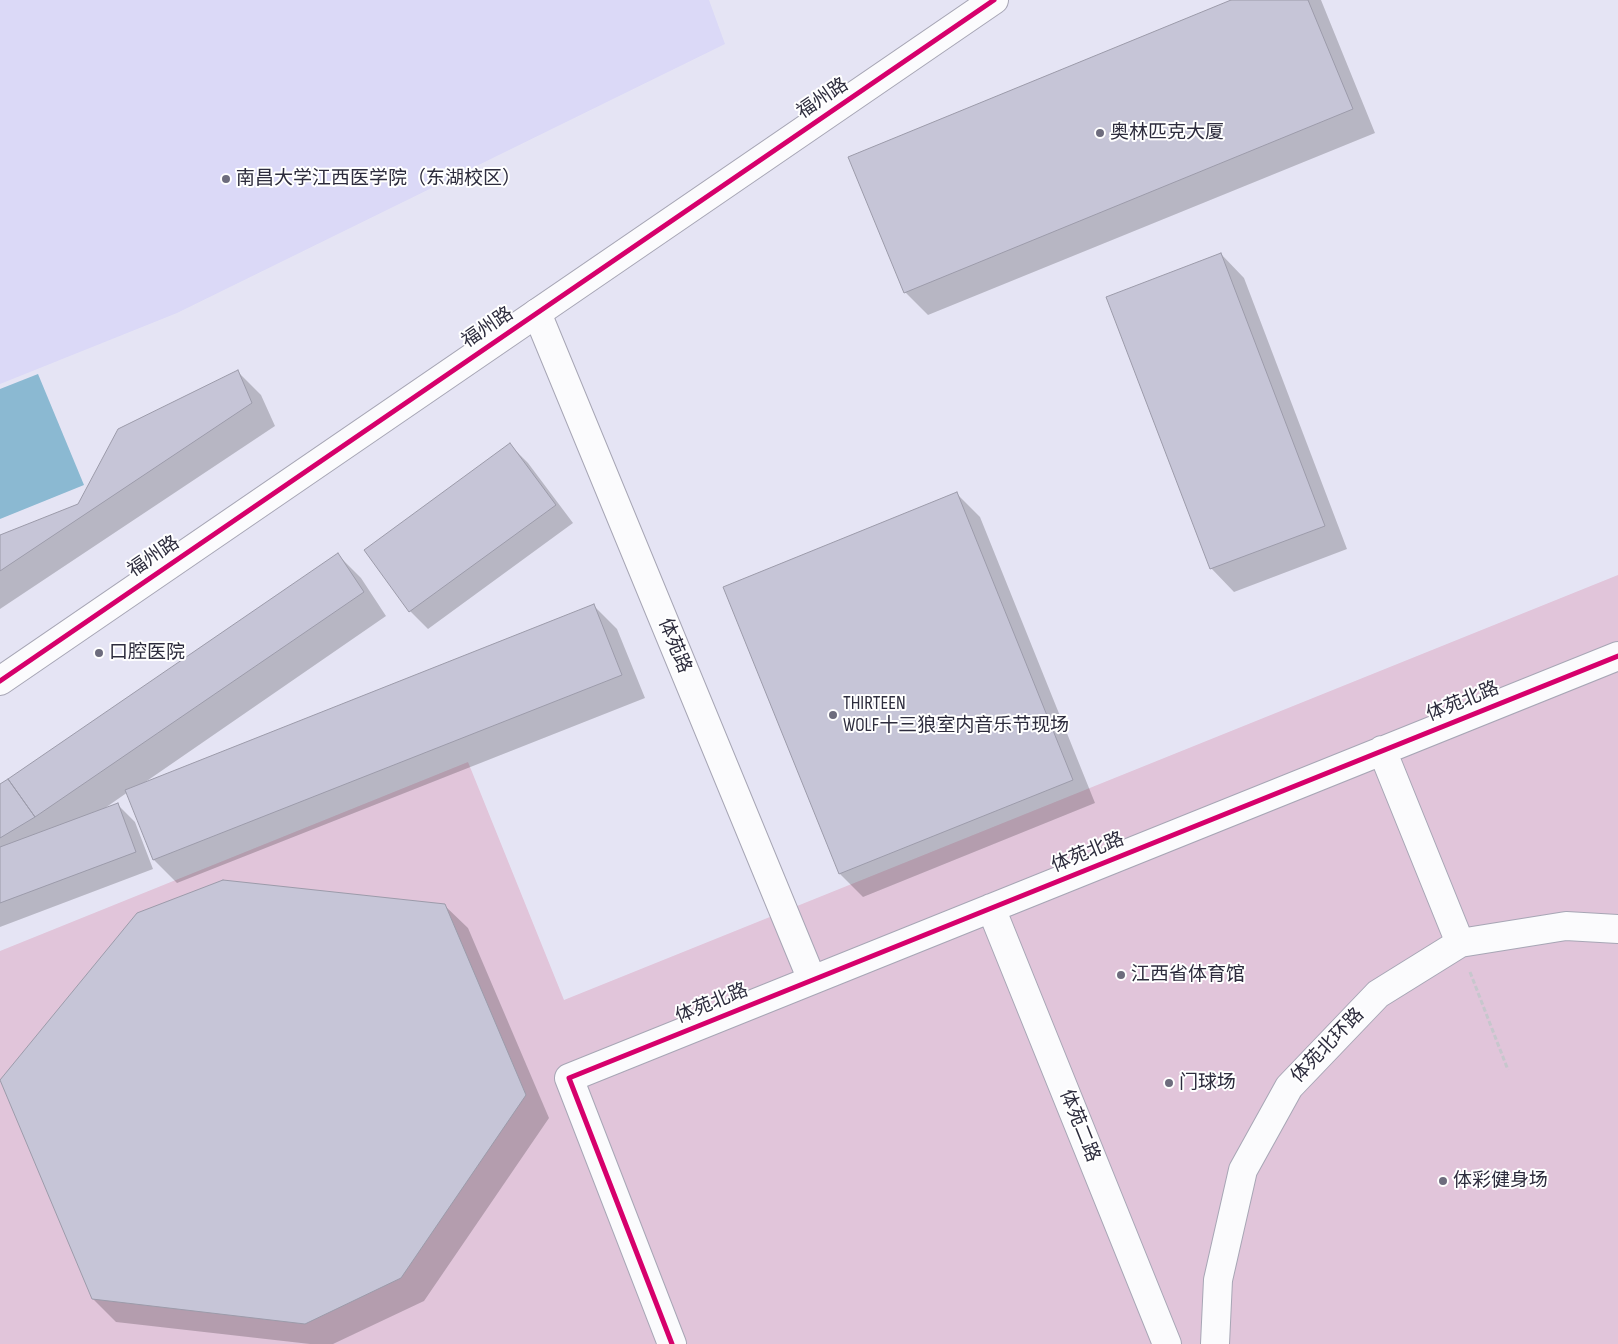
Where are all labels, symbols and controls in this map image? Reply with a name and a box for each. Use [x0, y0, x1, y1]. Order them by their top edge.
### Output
street label: 福州路 [793, 74, 853, 124]
place label: 奥林匹克大厦 [1110, 122, 1224, 144]
marker: 奥林匹克大厦 [1094, 127, 1106, 139]
place label: 南昌大学江西医学院（东湖校区） [236, 168, 521, 190]
marker: 南昌大学江西医学院（东湖校区） [220, 173, 232, 185]
street label: 福州路 [458, 303, 518, 353]
street label: 福州路 [124, 532, 184, 582]
street label: 体苑路 [653, 615, 695, 677]
place label: 口腔医院 [109, 642, 185, 664]
marker: 口腔医院 [93, 647, 105, 659]
street label: 体苑北路 [1423, 677, 1503, 727]
place label: THIRTEEN WOLF十三狼室内音乐节现场 [843, 693, 1069, 737]
marker: THIRTEEN WOLF十三狼室内音乐节现场 [827, 709, 839, 721]
street label: 体苑北路 [1048, 828, 1128, 878]
place label: 江西省体育馆 [1131, 964, 1245, 986]
marker: 江西省体育馆 [1115, 969, 1127, 981]
street label: 体苑北路 [672, 979, 752, 1029]
street label: 体苑北环路 [1287, 1004, 1369, 1088]
place label: 门球场 [1179, 1072, 1236, 1094]
marker: 门球场 [1163, 1077, 1175, 1089]
street label: 体苑二路 [1054, 1086, 1104, 1166]
place label: 体彩健身场 [1453, 1170, 1548, 1192]
marker: 体彩健身场 [1437, 1175, 1449, 1187]

